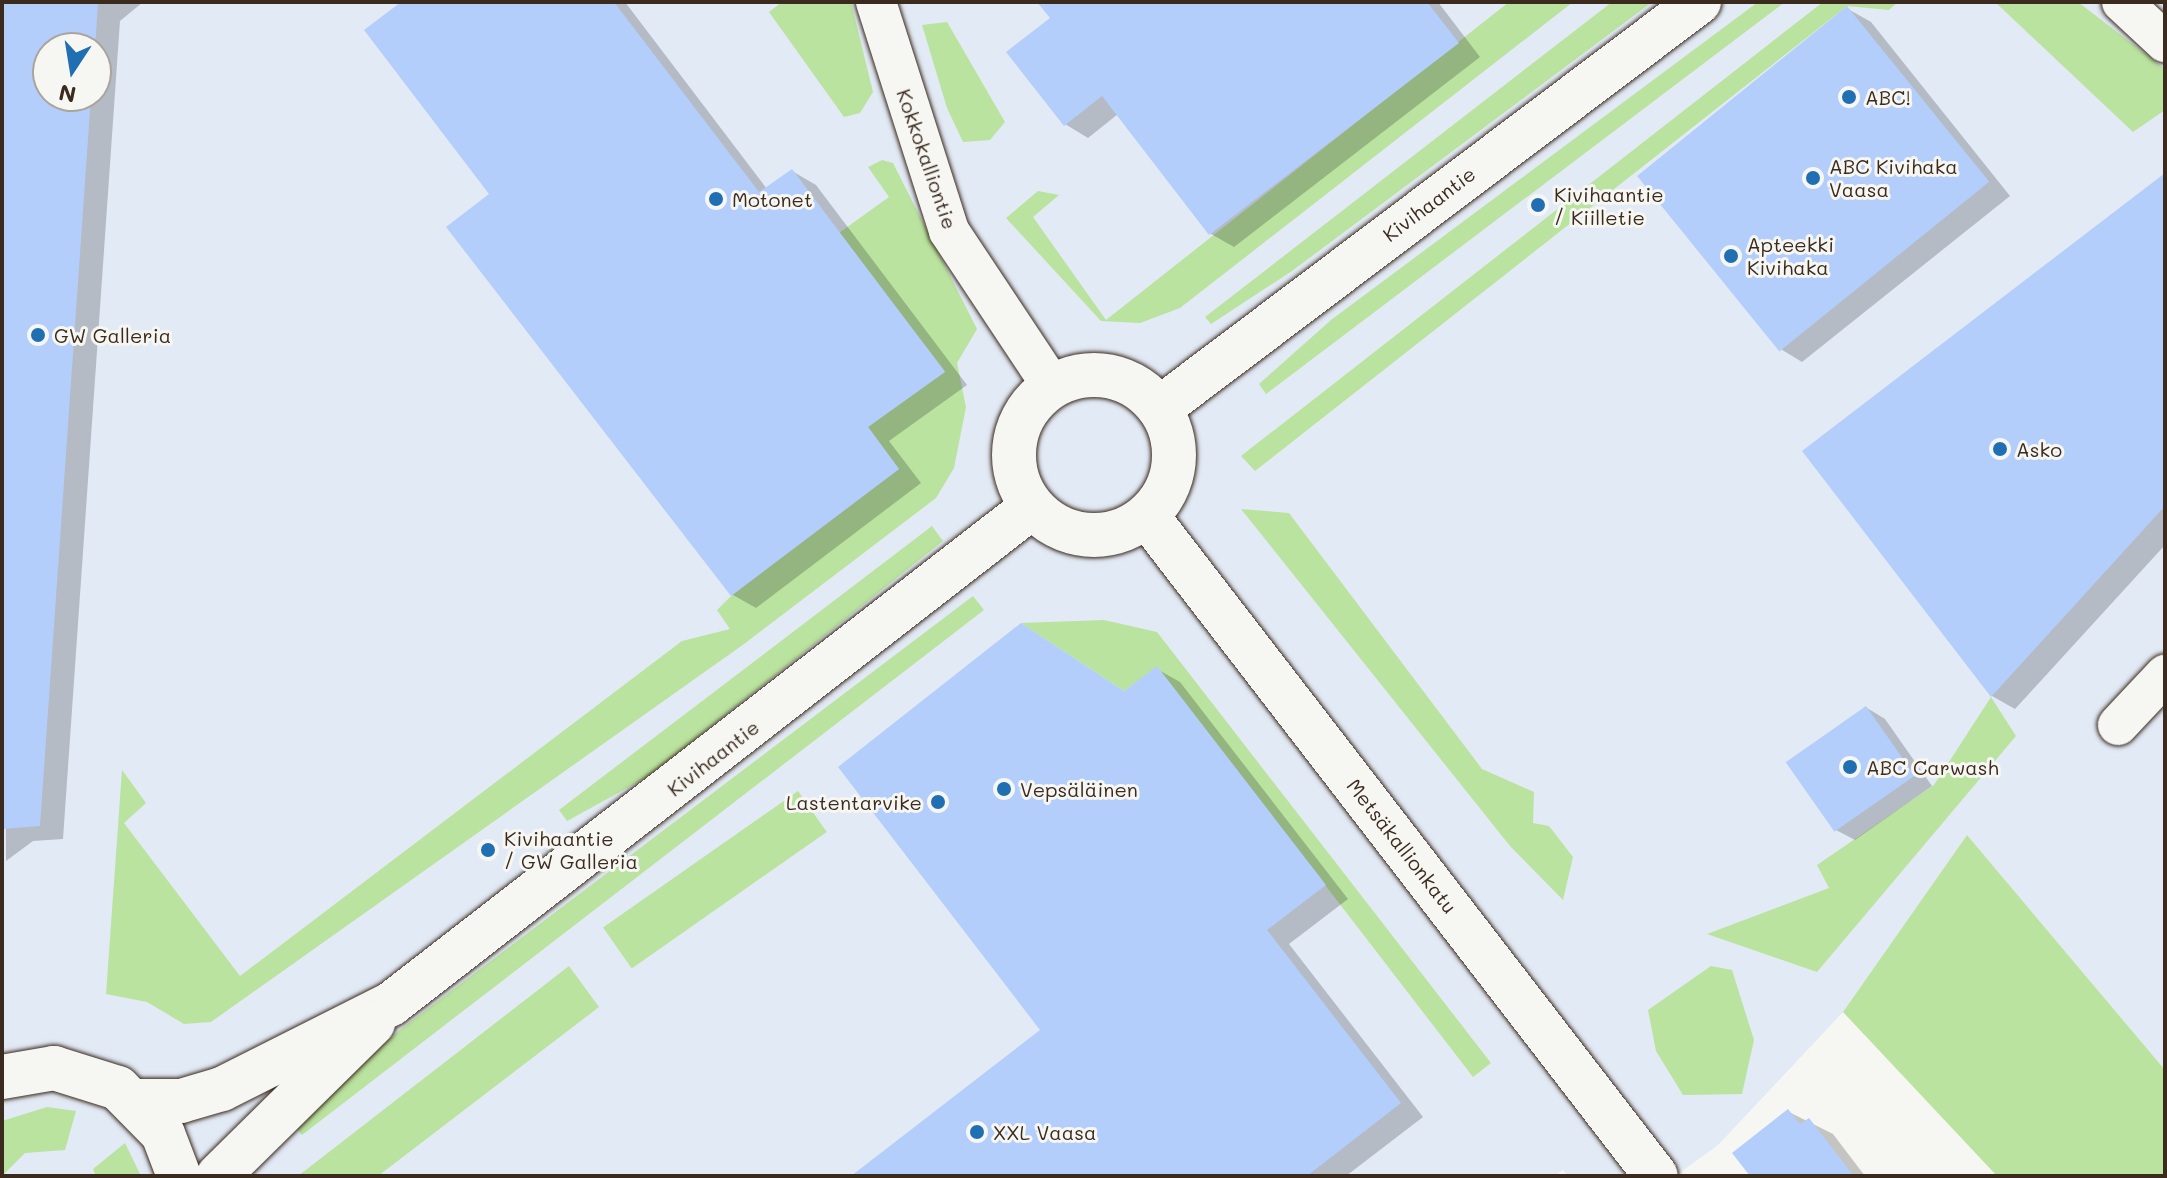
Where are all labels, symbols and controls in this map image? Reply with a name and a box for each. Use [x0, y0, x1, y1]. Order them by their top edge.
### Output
north arrow [32, 32, 112, 112]
text: N [56, 78, 79, 110]
place label: ABC! [1865, 85, 1911, 109]
street label: Kokkokalliontie [892, 86, 962, 232]
marker: ABC! [1840, 88, 1858, 106]
place label: ABC Kivihaka Vaasa [1829, 154, 1958, 201]
street label: Kivihaantie [1378, 161, 1480, 247]
marker: ABC Kivihaka Vaasa [1804, 169, 1822, 187]
place label: Kivihaantie / Kiilletie [1554, 182, 1664, 229]
place label: Motonet [732, 187, 813, 211]
marker: Motonet [707, 190, 725, 208]
marker: Kivihaantie / Kiilletie [1529, 196, 1547, 214]
place label: Apteekki Kivihaka [1747, 232, 1834, 279]
marker: Apteekki Kivihaka [1722, 247, 1740, 265]
place label: GW Galleria [54, 323, 171, 347]
marker: GW Galleria [29, 326, 47, 344]
place label: Asko [2016, 437, 2062, 461]
marker: Asko [1991, 440, 2009, 458]
street label: Kivihaantie [662, 715, 764, 801]
place label: ABC Carwash [1866, 755, 1999, 779]
marker: ABC Carwash [1841, 758, 1859, 776]
street label: Metsäkallionkatu [1342, 774, 1462, 918]
place label: Vepsäläinen [1020, 777, 1138, 801]
marker: Vepsäläinen [995, 780, 1013, 798]
place label: Lastentarvike [786, 790, 922, 814]
marker: Lastentarvike [929, 793, 947, 811]
place label: Kivihaantie / GW Galleria [504, 826, 638, 873]
marker: Kivihaantie / GW Galleria [479, 841, 497, 859]
place label: XXL Vaasa [993, 1120, 1096, 1144]
marker: XXL Vaasa [968, 1123, 986, 1141]

